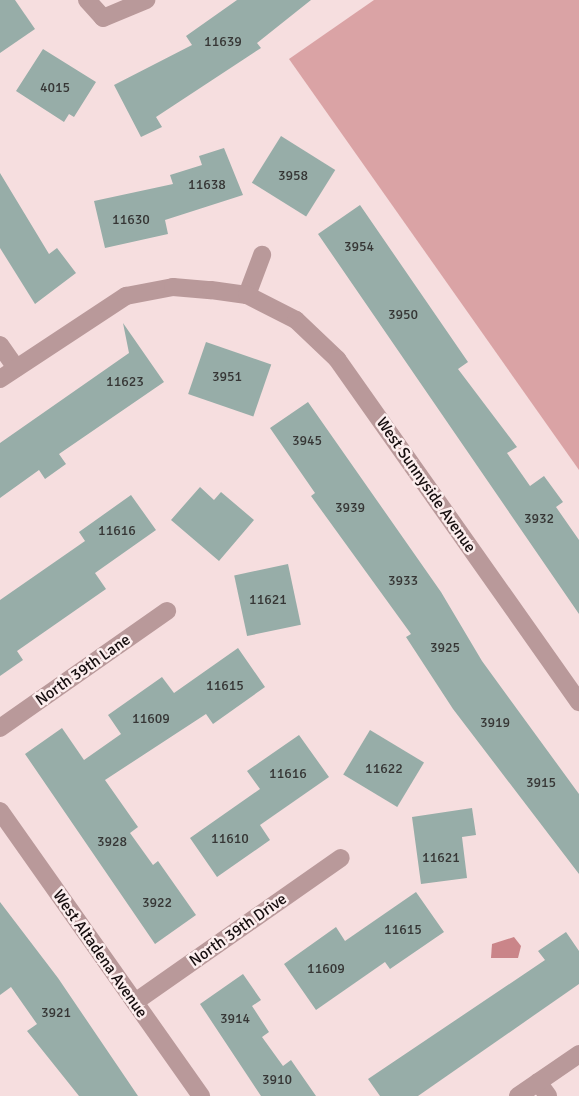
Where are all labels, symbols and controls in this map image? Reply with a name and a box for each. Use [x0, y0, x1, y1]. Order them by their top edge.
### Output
house number: 11639 [204, 34, 242, 50]
house number: 4015 [40, 80, 70, 96]
house number: 3958 [278, 168, 308, 184]
house number: 11638 [188, 177, 226, 193]
house number: 11630 [112, 212, 150, 228]
house number: 3954 [344, 239, 374, 255]
house number: 3950 [388, 307, 418, 323]
house number: 3951 [212, 369, 242, 385]
house number: 11623 [106, 374, 144, 390]
street label: West Sunnyside Avenue [372, 414, 480, 556]
house number: 3945 [292, 433, 322, 449]
house number: 3939 [335, 500, 365, 516]
house number: 3932 [524, 511, 554, 527]
house number: 11616 [98, 523, 136, 539]
house number: 3933 [388, 573, 418, 589]
house number: 11621 [249, 592, 287, 608]
street label: North 39th Lane [32, 630, 134, 710]
house number: 3925 [430, 640, 460, 656]
house number: 11615 [206, 678, 244, 694]
house number: 11609 [132, 711, 170, 727]
house number: 3919 [480, 715, 510, 731]
house number: 11622 [365, 761, 403, 777]
house number: 11616 [269, 766, 307, 782]
house number: 3915 [526, 775, 556, 791]
house number: 11610 [211, 831, 249, 847]
house number: 3928 [97, 834, 127, 850]
house number: 11621 [422, 850, 460, 866]
street label: West Altadena Avenue [49, 886, 151, 1022]
street label: North 39th Drive [186, 889, 290, 971]
house number: 3922 [142, 895, 172, 911]
house number: 11615 [384, 922, 422, 938]
house number: 11609 [307, 961, 345, 977]
house number: 3921 [41, 1005, 71, 1021]
house number: 3914 [220, 1011, 250, 1027]
house number: 3910 [262, 1072, 292, 1088]

